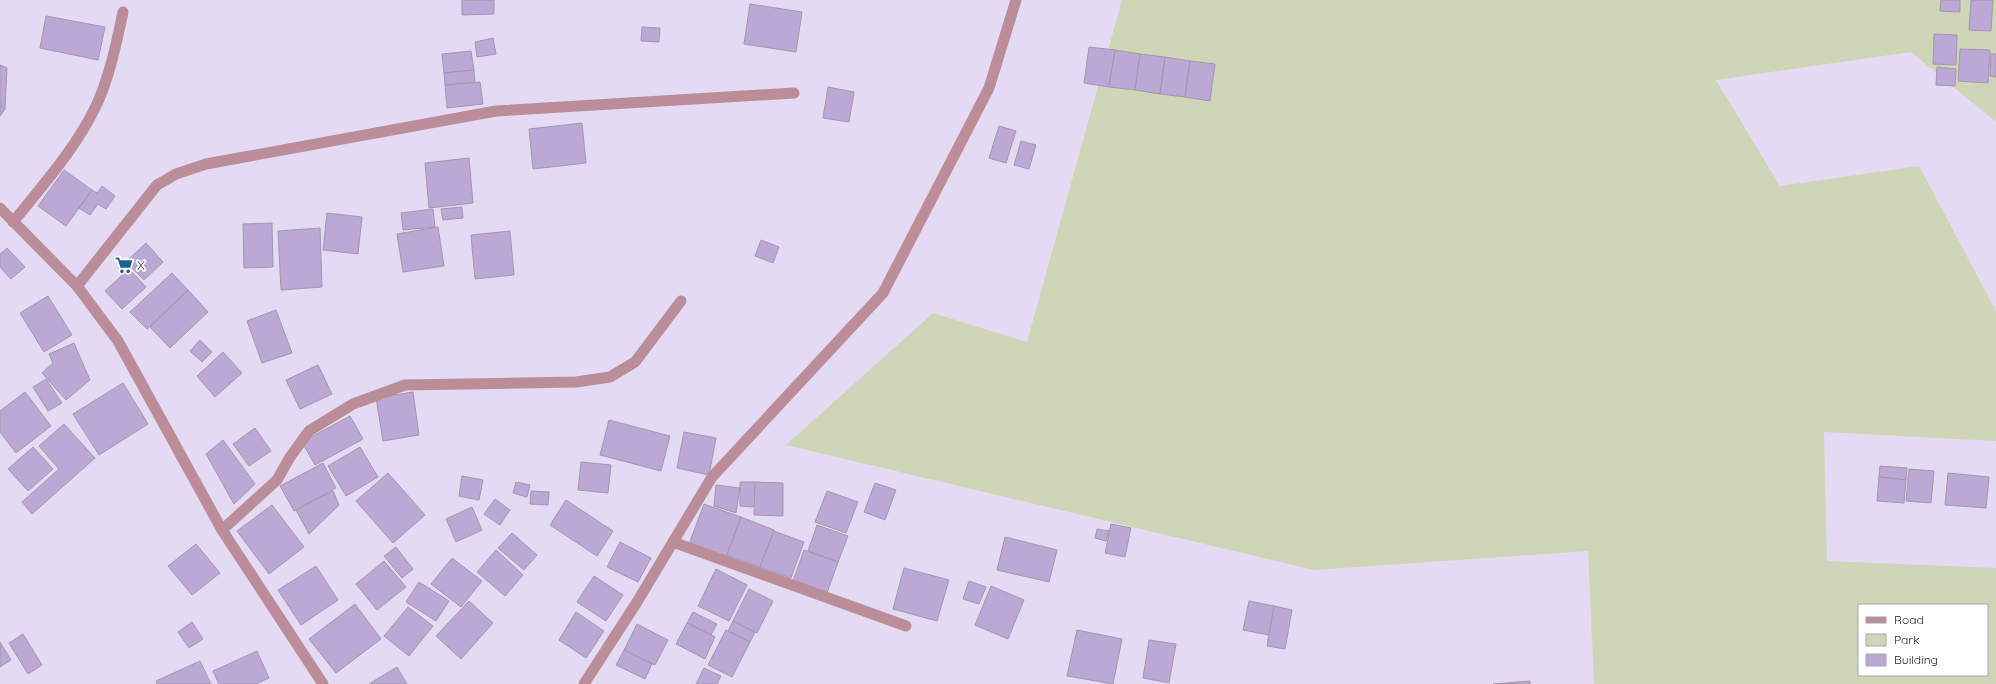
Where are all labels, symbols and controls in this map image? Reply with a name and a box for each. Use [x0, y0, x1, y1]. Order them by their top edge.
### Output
supermarket icon: X [114, 255, 134, 275]
place label: X [137, 257, 145, 273]
legend [1858, 604, 1988, 676]
text: Road [1894, 612, 1924, 627]
text: Park [1894, 632, 1919, 647]
text: Building [1894, 652, 1938, 667]

